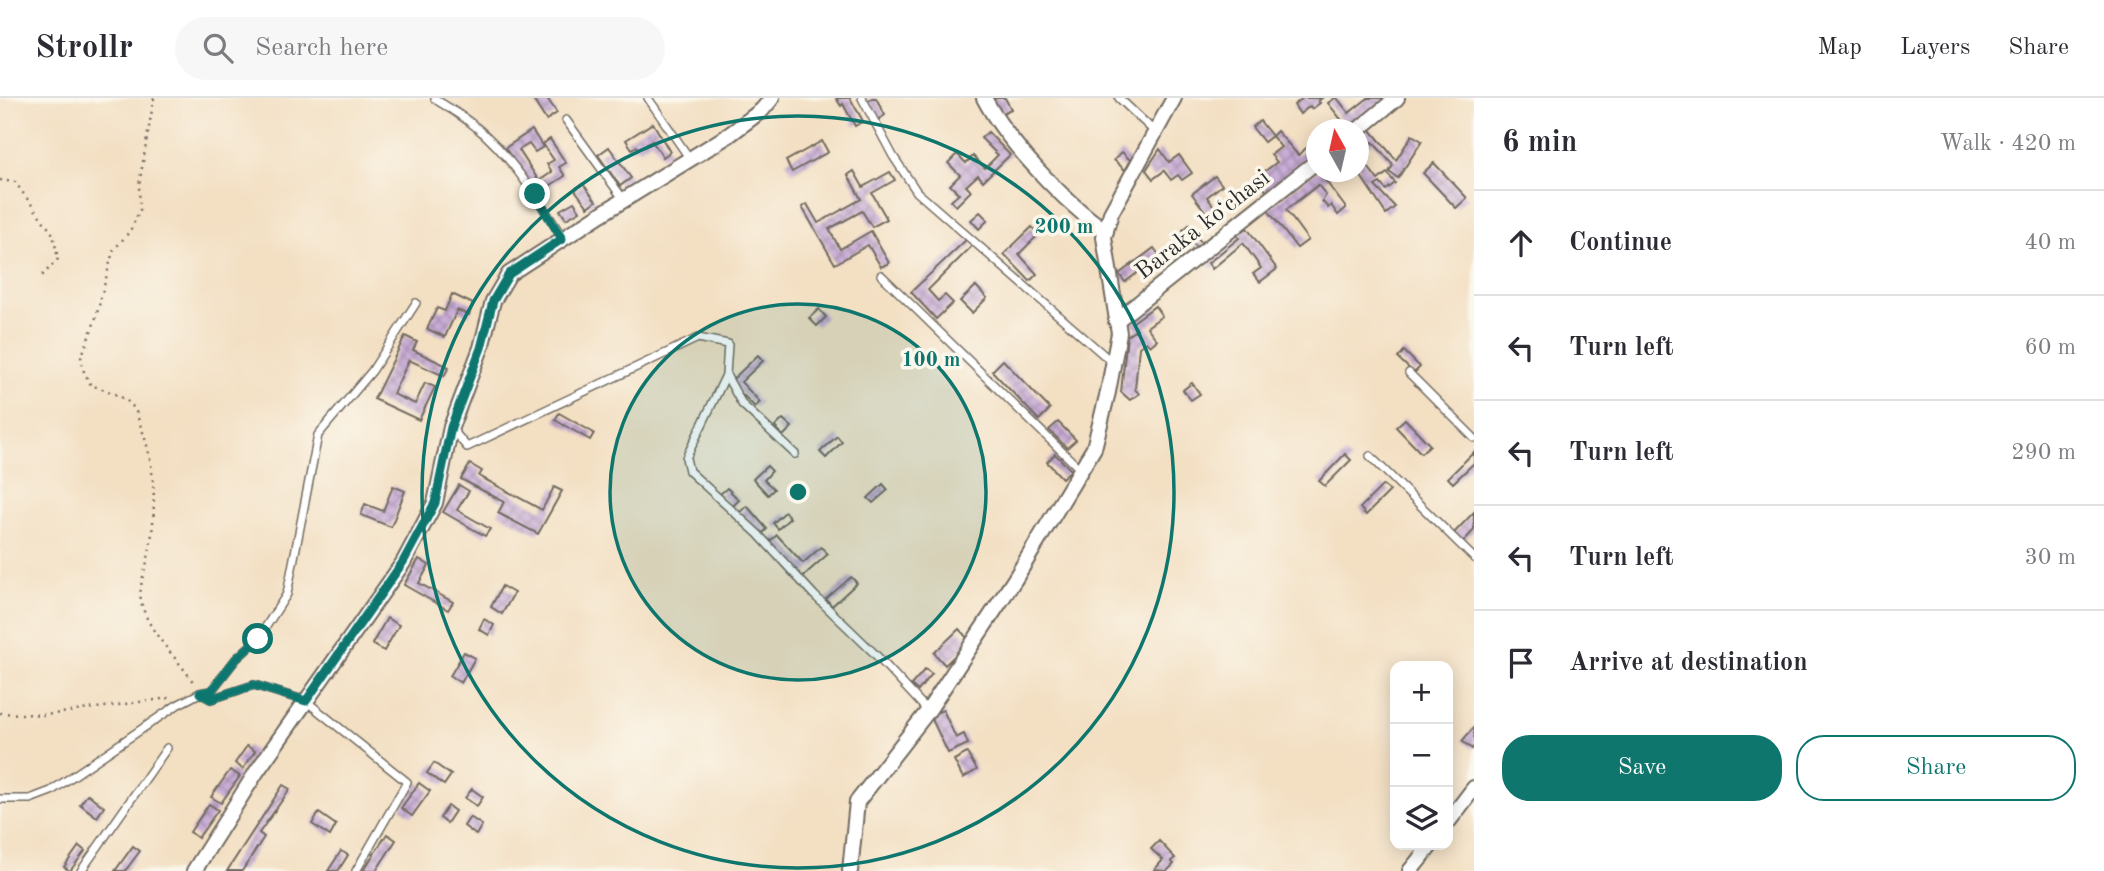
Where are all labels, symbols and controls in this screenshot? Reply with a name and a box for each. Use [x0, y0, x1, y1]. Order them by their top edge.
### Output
search box [175, 17, 665, 80]
icon: search [199, 29, 237, 67]
text: Strollr [35, 32, 133, 65]
text: Search here [255, 35, 388, 61]
text: Map [1818, 36, 1862, 60]
text: Layers [1900, 36, 1970, 60]
text: Share [2008, 36, 2069, 60]
north arrow [1306, 119, 1369, 182]
text: 6 min [1502, 128, 1577, 158]
text: Walk · 420 m [1940, 132, 2076, 155]
street label: Baraka koʻchasi [1132, 166, 1275, 285]
route end [519, 178, 550, 209]
text: 200 m [1034, 217, 1094, 238]
icon: ahead [1502, 224, 1540, 262]
text: Continue [1569, 230, 1672, 256]
text: 40 m [2025, 231, 2076, 254]
icon: left [1502, 329, 1540, 367]
text: Turn left [1569, 335, 1674, 361]
text: 60 m [2025, 336, 2076, 359]
text: 100 m [901, 350, 961, 371]
icon: left [1502, 434, 1540, 472]
text: Turn left [1569, 440, 1674, 466]
text: 290 m [2011, 441, 2076, 464]
centre of rings [786, 480, 810, 504]
icon: left [1502, 539, 1540, 577]
text: Turn left [1569, 545, 1674, 571]
text: 30 m [2025, 546, 2076, 569]
route start [242, 623, 273, 654]
icon: arrive [1502, 644, 1540, 682]
text: Arrive at destination [1569, 650, 1808, 676]
map controls [1390, 661, 1453, 850]
button: + [1390, 661, 1453, 724]
button: − [1390, 724, 1453, 787]
button: Save [1502, 735, 1782, 801]
button: Share [1796, 735, 2076, 801]
button: layers [1390, 787, 1453, 850]

